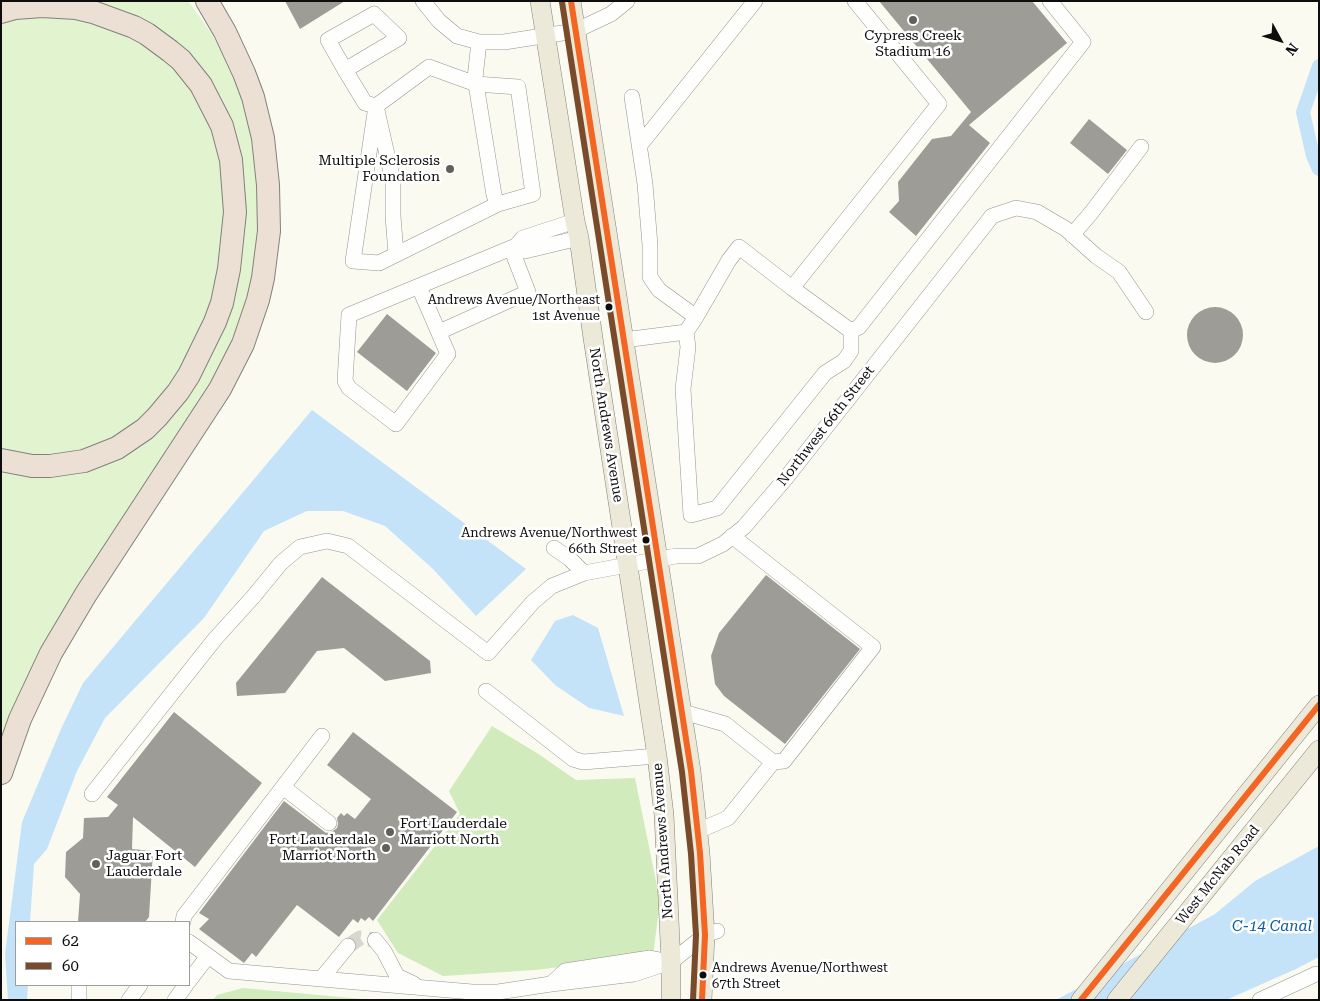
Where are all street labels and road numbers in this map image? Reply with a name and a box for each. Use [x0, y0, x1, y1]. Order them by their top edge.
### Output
street label: North Andrews Avenue [585, 347, 627, 503]
street label: Northwest 66th Street [774, 363, 878, 489]
street label: North Andrews Avenue [649, 762, 677, 920]
street label: West McNab Road [1173, 822, 1263, 928]

